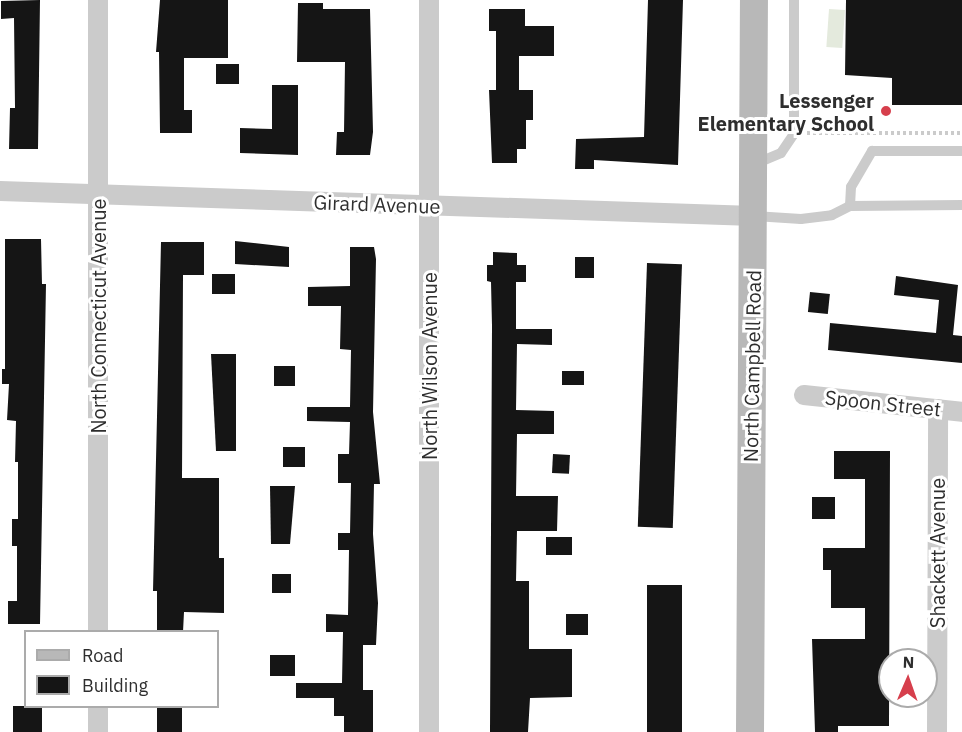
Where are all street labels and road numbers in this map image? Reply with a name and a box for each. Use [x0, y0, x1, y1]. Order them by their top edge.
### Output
street label: Girard Avenue [313, 190, 441, 218]
street label: North Connecticut Avenue [86, 198, 110, 434]
street label: North Campbell Road [738, 270, 766, 462]
street label: North Wilson Avenue [417, 272, 441, 460]
street label: Spoon Street [824, 385, 942, 421]
street label: Shackett Avenue [925, 478, 949, 628]

